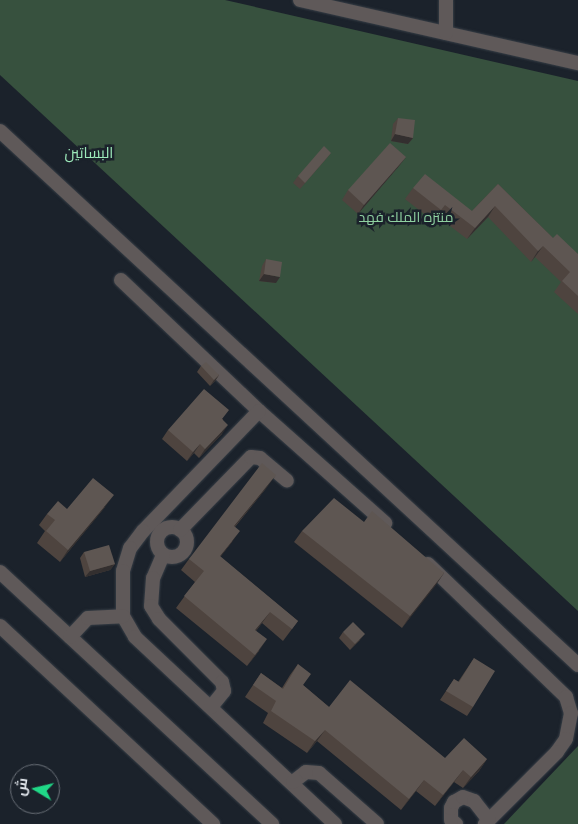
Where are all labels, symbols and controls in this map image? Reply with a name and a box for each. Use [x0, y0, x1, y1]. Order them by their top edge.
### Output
district label: البساتين [65, 144, 113, 162]
park label: منتزه الملك فهد [359, 209, 453, 225]
north arrow [10, 764, 60, 814]
text: ش [11, 777, 31, 797]

